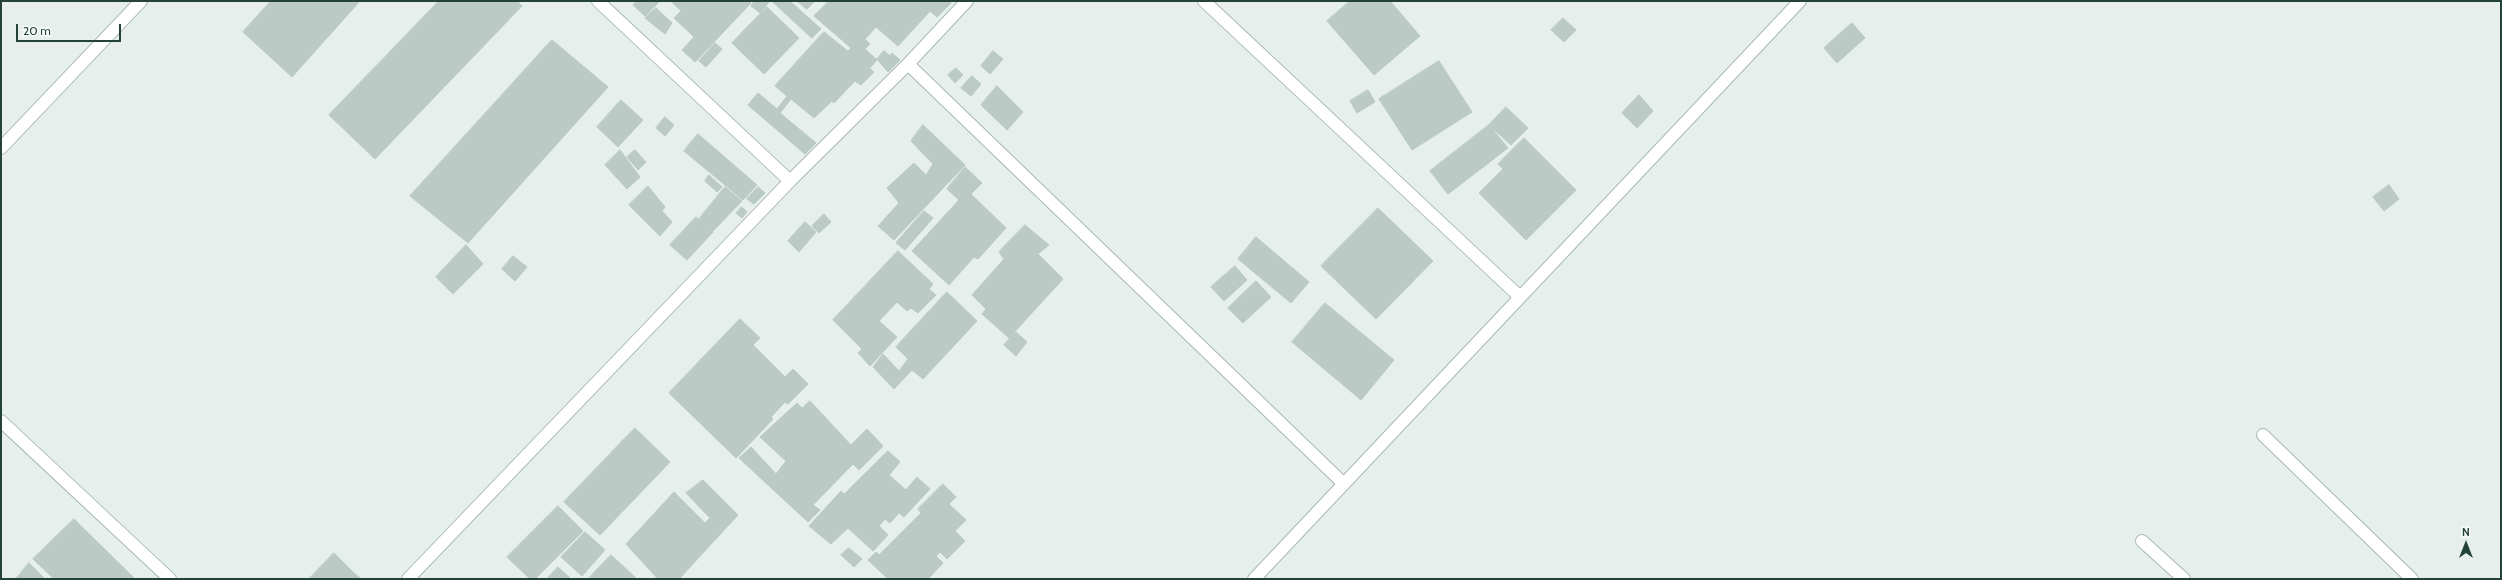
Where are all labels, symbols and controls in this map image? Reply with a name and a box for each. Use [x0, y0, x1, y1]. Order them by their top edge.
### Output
scale bar [18, 16, 123, 42]
text: 20 m [23, 23, 51, 38]
north arrow [2446, 524, 2486, 564]
text: N [2462, 525, 2470, 539]

